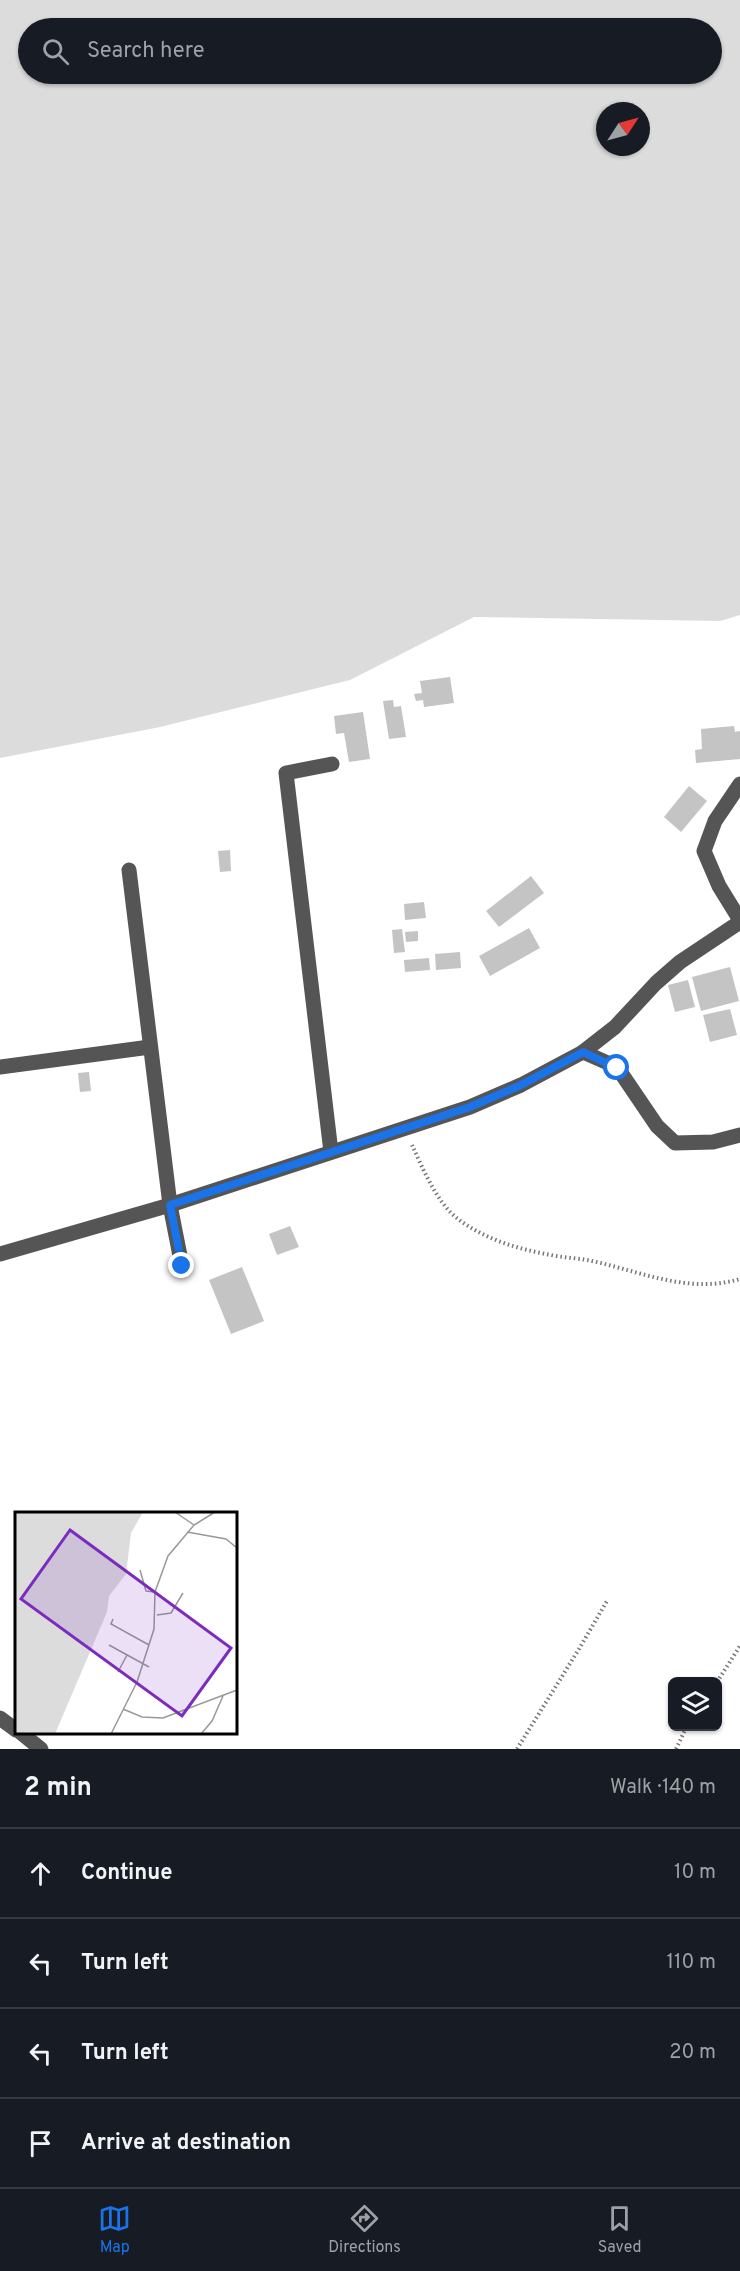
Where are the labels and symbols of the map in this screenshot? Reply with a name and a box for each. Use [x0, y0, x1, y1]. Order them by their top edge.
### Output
north arrow [596, 102, 650, 156]
route start [603, 1054, 629, 1080]
route end [168, 1252, 194, 1278]
inset map [15, 1512, 237, 1734]

